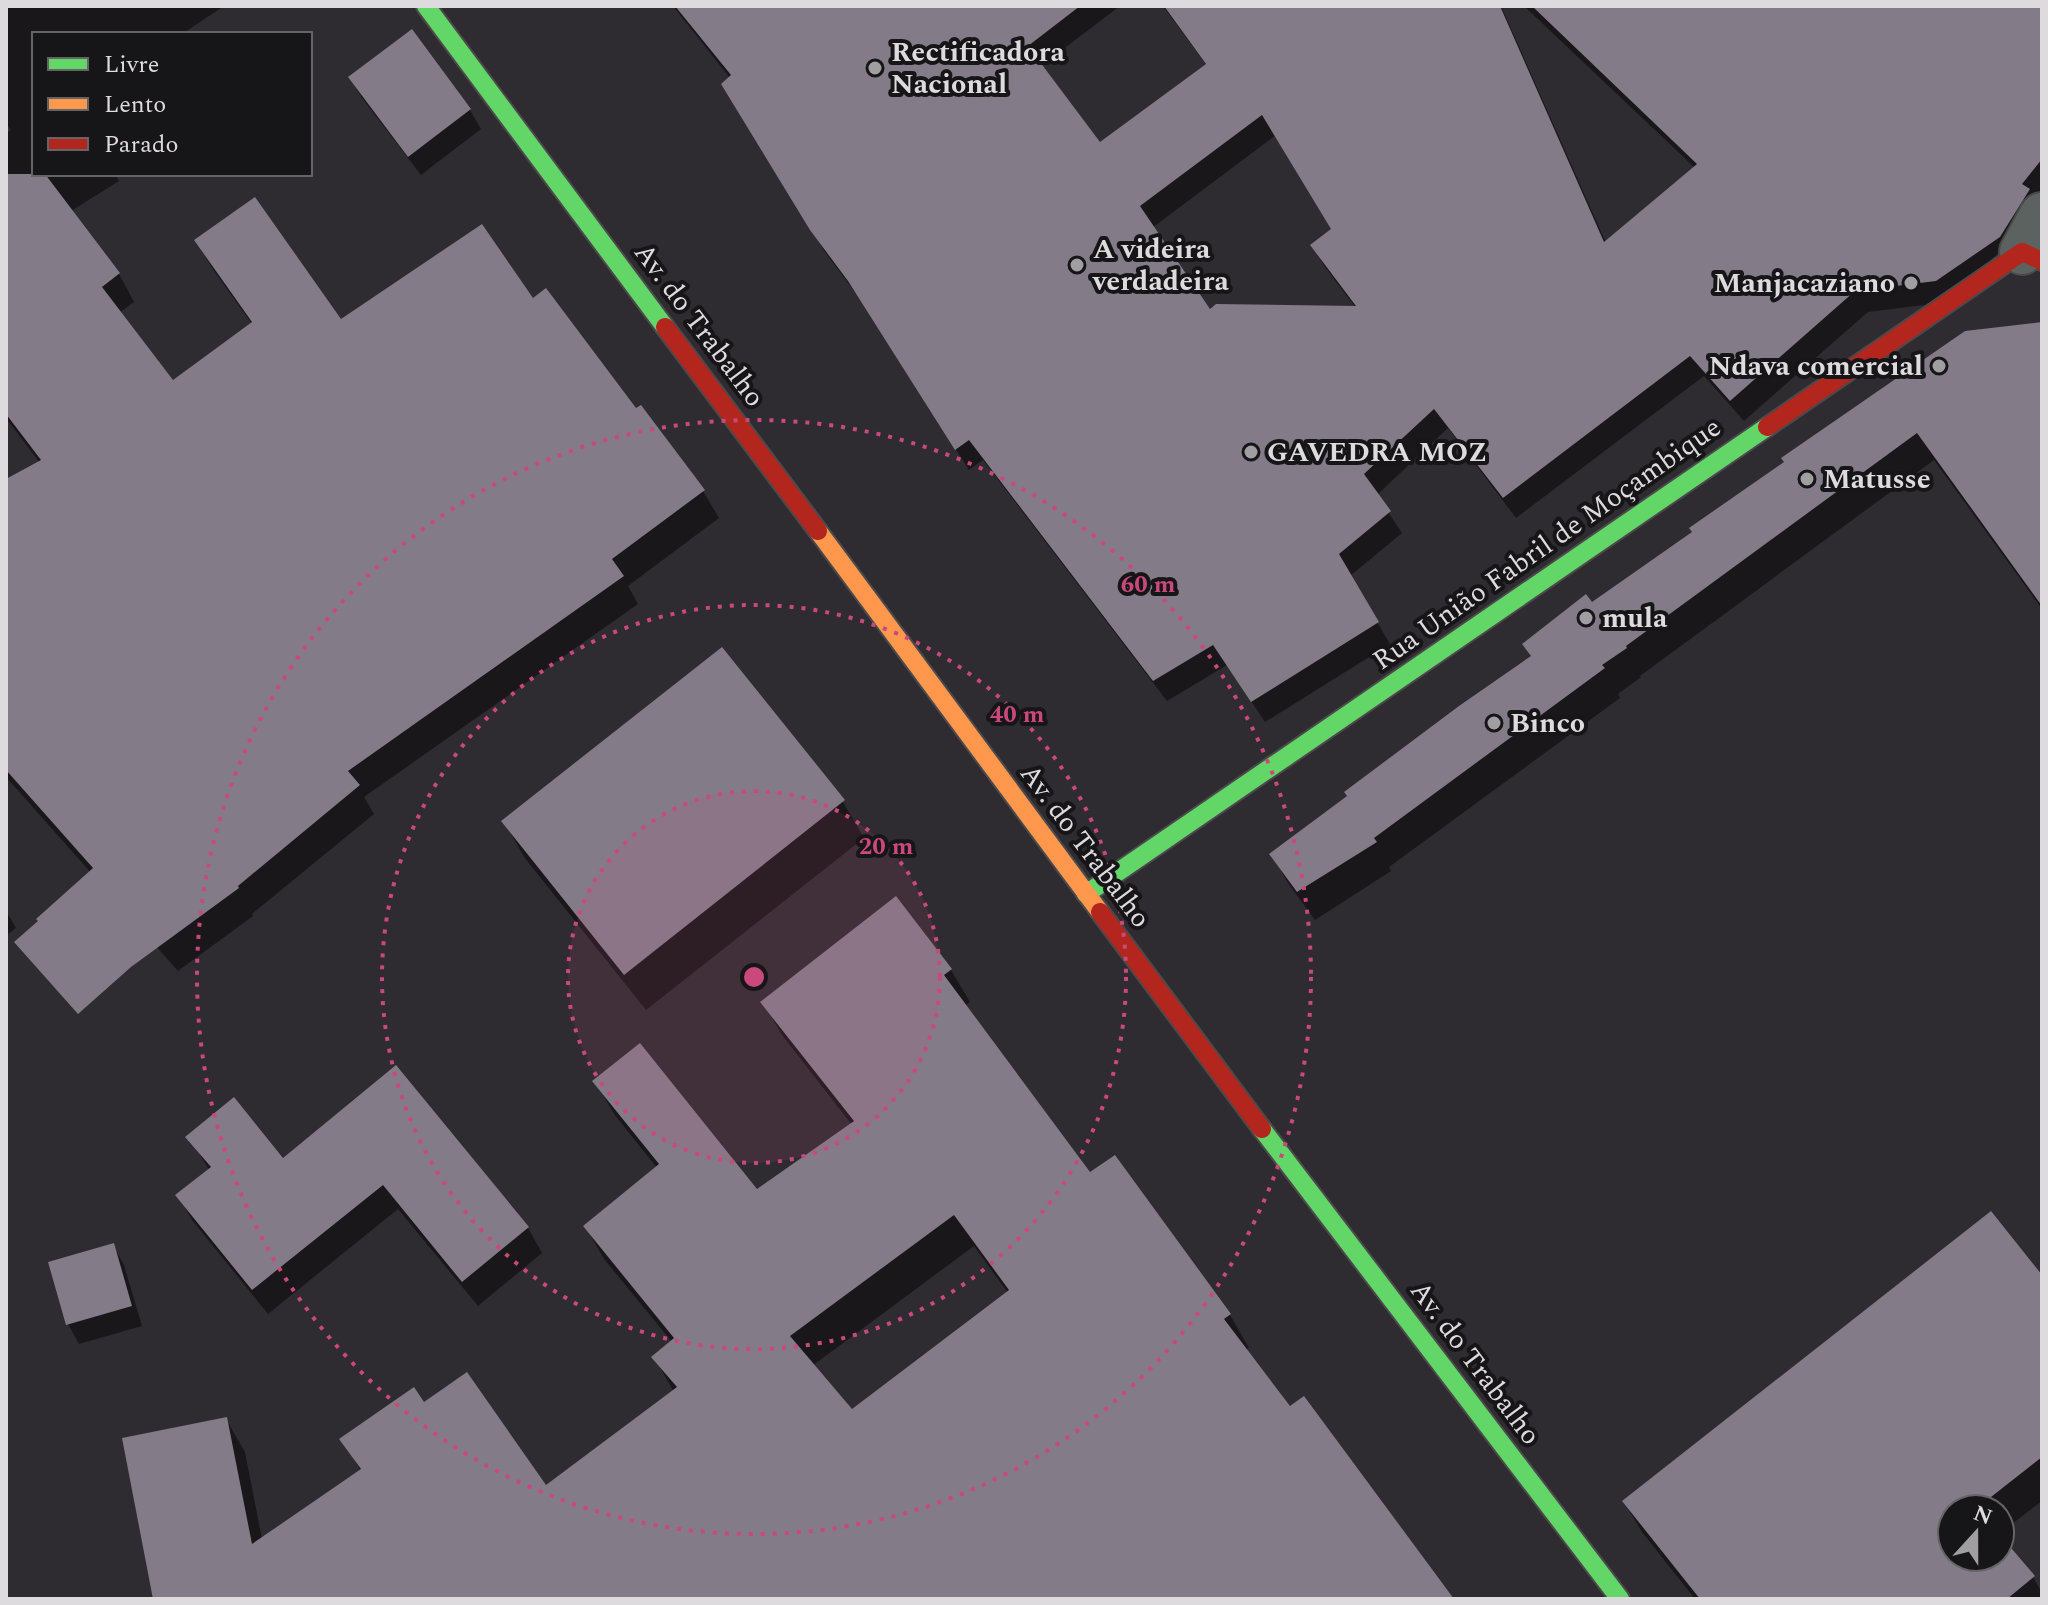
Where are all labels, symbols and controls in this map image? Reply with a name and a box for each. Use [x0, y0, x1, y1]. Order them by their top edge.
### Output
place label: Rectificadora Nacional [891, 31, 1065, 106]
legend [32, 32, 312, 176]
text: Livre [104, 47, 159, 83]
marker: Rectificadora Nacional [866, 59, 884, 77]
text: Lento [104, 87, 166, 123]
text: Parado [104, 127, 178, 163]
place label: A videira verdadeira [1091, 228, 1229, 303]
street label: Av. do Trabalho [623, 234, 775, 416]
marker: A videira verdadeira [1068, 256, 1086, 274]
place label: Manjacaziano [1714, 262, 1895, 305]
marker: Manjacaziano [1902, 274, 1920, 292]
place label: Ndava comercial [1709, 345, 1923, 388]
marker: Ndava comercial [1930, 357, 1948, 375]
street label: Rua União Fabril de Moçambique [1364, 407, 1730, 681]
place label: GAVEDRA MOZ [1267, 431, 1487, 474]
marker: GAVEDRA MOZ [1242, 443, 1260, 461]
place label: Matusse [1823, 458, 1931, 501]
marker: Matusse [1798, 470, 1816, 488]
text: 60 m [1121, 567, 1176, 603]
place label: mula [1602, 597, 1668, 640]
marker: mula [1577, 609, 1595, 627]
text: 40 m [990, 697, 1045, 733]
place label: Binco [1510, 702, 1585, 745]
marker: Binco [1485, 714, 1503, 732]
street label: Av. do Trabalho [1009, 755, 1161, 937]
text: 20 m [859, 829, 914, 865]
centre of rings [740, 963, 768, 991]
street label: Av. do Trabalho [1399, 1272, 1551, 1454]
north arrow [1936, 1493, 2016, 1573]
text: N [1968, 1497, 1997, 1534]

